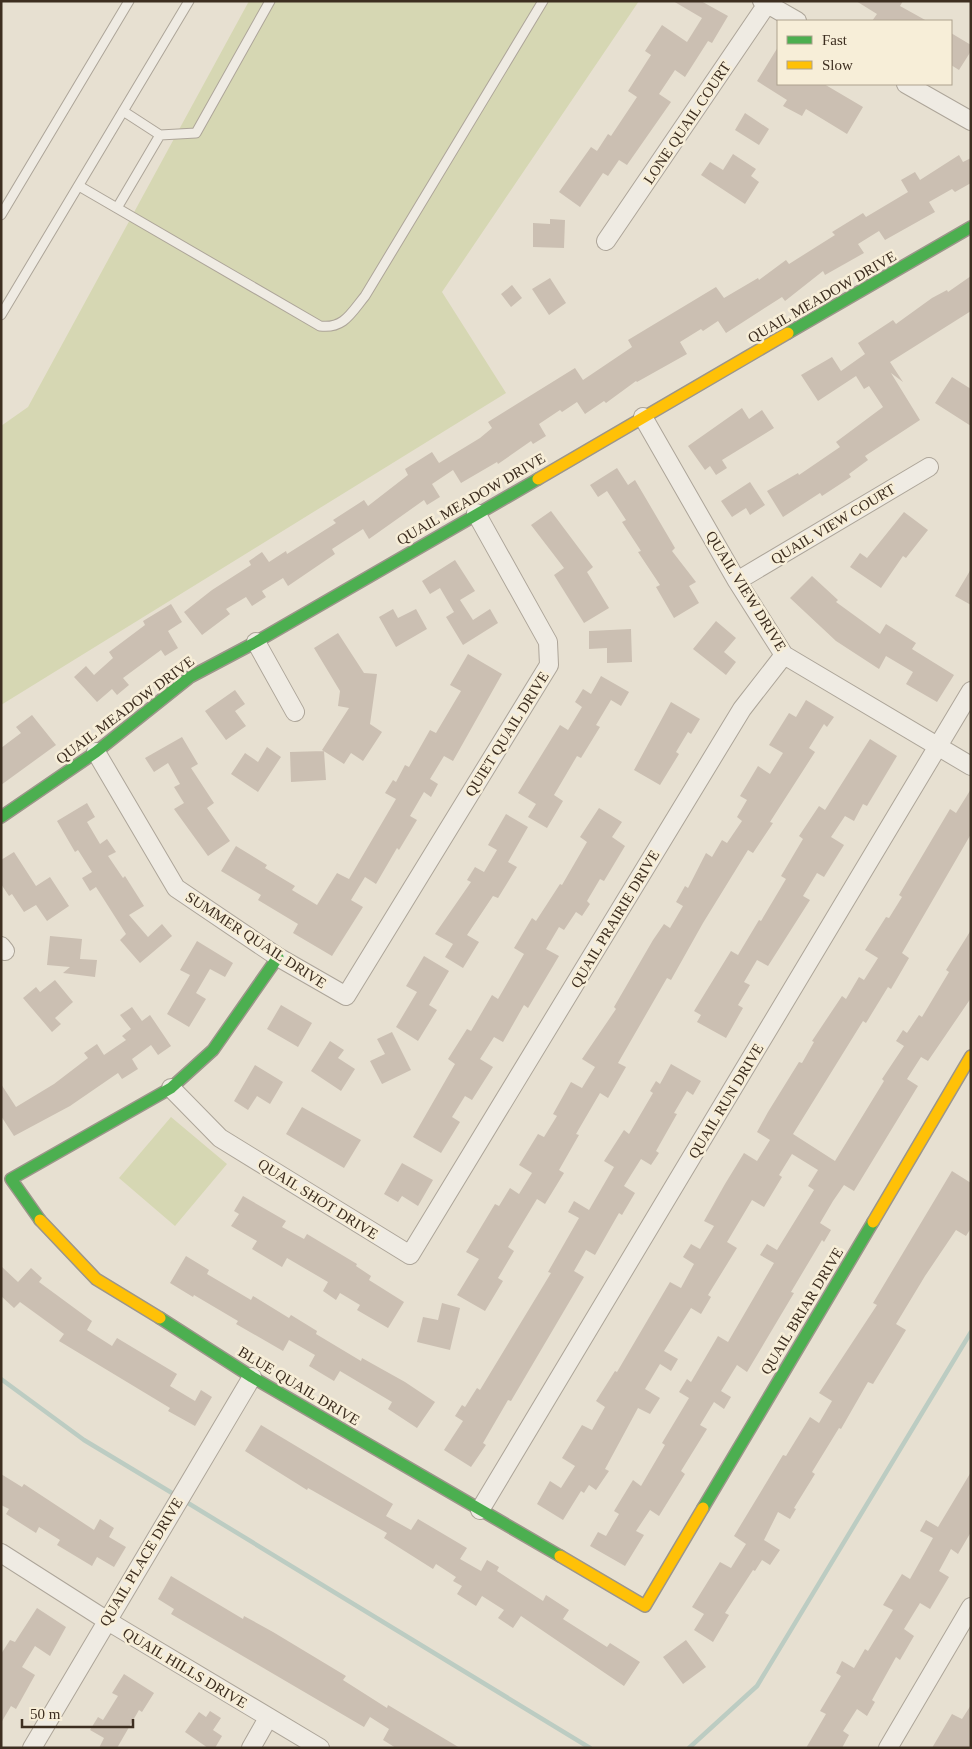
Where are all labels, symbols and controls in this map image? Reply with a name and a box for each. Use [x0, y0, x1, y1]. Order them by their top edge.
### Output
legend [777, 20, 952, 85]
text: Fast [822, 32, 848, 48]
text: Slow [822, 57, 853, 73]
street label: LONE QUAIL COURT [640, 59, 734, 187]
street label: QUAIL MEADOW DRIVE [745, 248, 899, 346]
street label: QUAIL MEADOW DRIVE [394, 450, 548, 548]
street label: QUAIL VIEW COURT [768, 481, 898, 567]
street label: QUAIL VIEW DRIVE [703, 528, 789, 654]
street label: QUAIL MEADOW DRIVE [53, 653, 197, 767]
street label: QUIET QUAIL DRIVE [462, 669, 552, 799]
street label: QUAIL PRAIRIE DRIVE [568, 847, 662, 991]
street label: SUMMER QUAIL DRIVE [183, 889, 329, 991]
street label: QUAIL RUN DRIVE [685, 1041, 767, 1161]
street label: QUAIL SHOT DRIVE [255, 1156, 381, 1242]
street label: QUAIL BRIAR DRIVE [758, 1245, 846, 1377]
street label: BLUE QUAIL DRIVE [235, 1343, 363, 1429]
street label: QUAIL PLACE DRIVE [96, 1495, 186, 1629]
street label: QUAIL HILLS DRIVE [120, 1625, 250, 1711]
scale bar [22, 1696, 134, 1728]
text: 50 m [30, 1706, 61, 1722]

